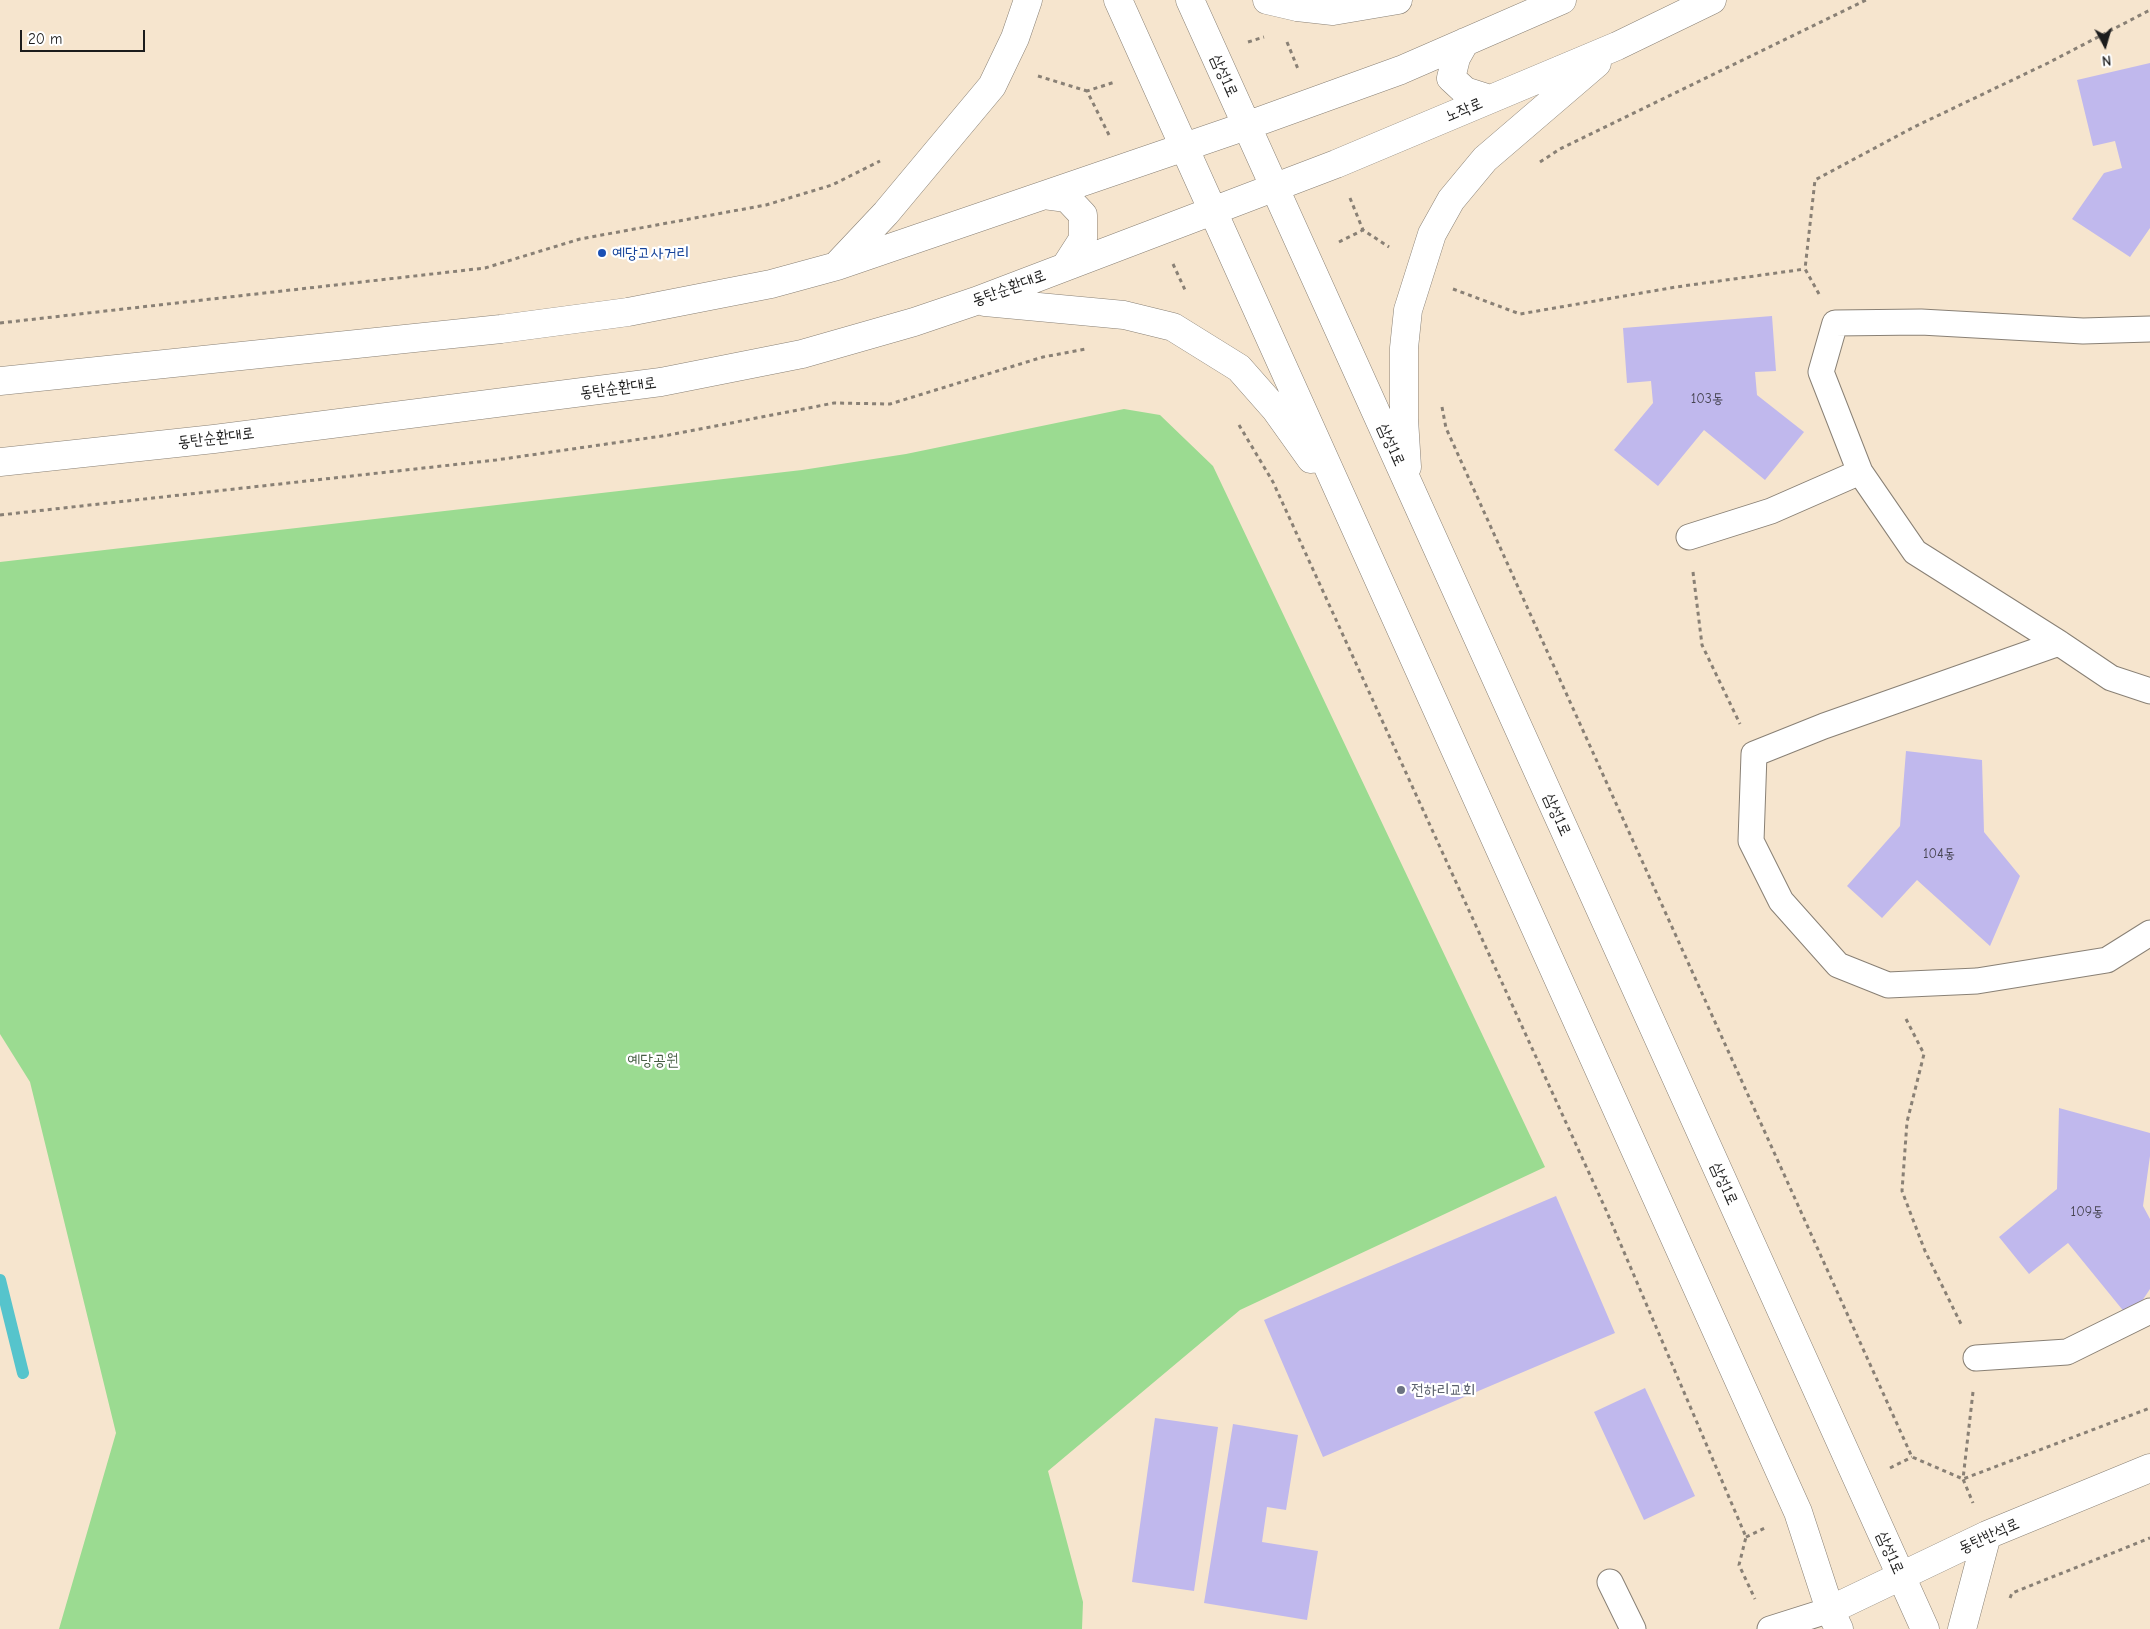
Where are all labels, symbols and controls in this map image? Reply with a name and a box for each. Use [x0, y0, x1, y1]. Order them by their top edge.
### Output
scale bar [22, 20, 148, 52]
north arrow [2080, 20, 2130, 70]
text: 20 m [28, 30, 62, 48]
text: N [2101, 51, 2112, 69]
street label: 삼성1로 [1206, 52, 1242, 100]
street label: 노작로 [1442, 94, 1486, 126]
place label: 예당고사거리 [612, 243, 689, 263]
marker: 예당고사거리 [596, 247, 608, 259]
street label: 동탄순환대로 [969, 266, 1049, 310]
street label: 동탄순환대로 [578, 373, 658, 403]
house number: 103동 [1691, 391, 1723, 407]
street label: 삼성1로 [1373, 421, 1409, 469]
street label: 동탄순환대로 [176, 424, 256, 452]
street label: 삼성1로 [1539, 791, 1575, 839]
house number: 104동 [1923, 846, 1955, 862]
park label: 예당공원 [627, 1050, 679, 1070]
street label: 삼성1로 [1706, 1160, 1742, 1208]
house number: 109동 [2071, 1204, 2103, 1220]
place label: 전하리교회 [1411, 1380, 1475, 1400]
marker: 전하리교회 [1395, 1384, 1407, 1396]
street label: 동탄반석로 [1956, 1514, 2022, 1558]
street label: 삼성1로 [1872, 1529, 1908, 1577]

